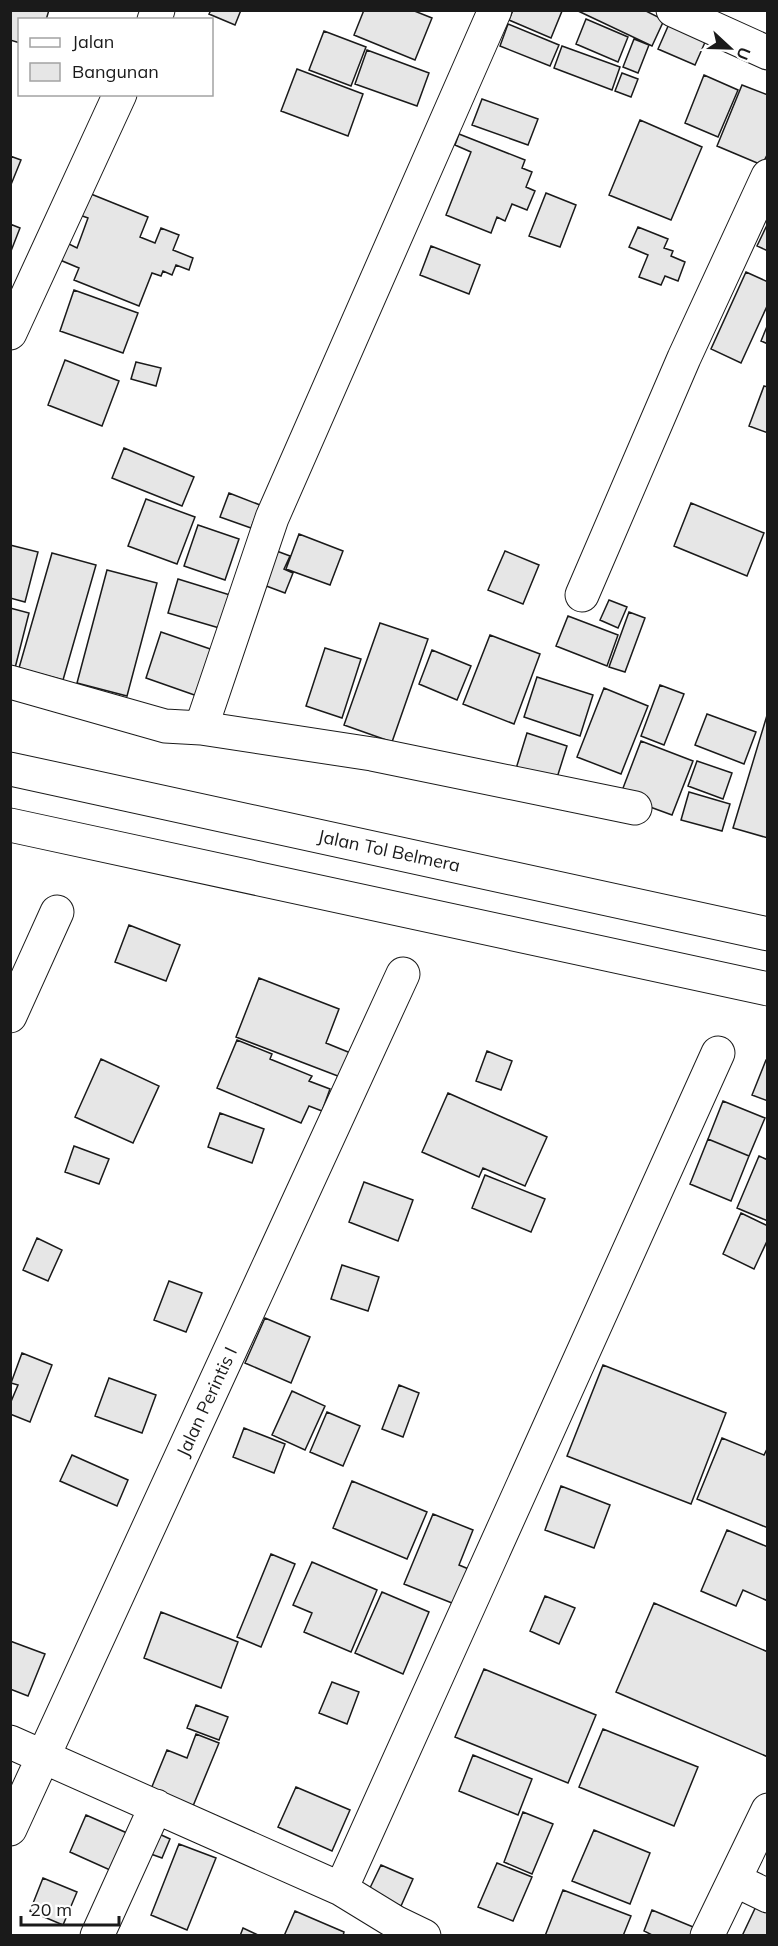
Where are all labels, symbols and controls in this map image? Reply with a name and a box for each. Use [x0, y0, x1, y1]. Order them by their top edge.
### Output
legend [18, 18, 213, 96]
north arrow [700, 18, 760, 78]
text: Jalan [72, 30, 114, 53]
text: U [732, 44, 755, 63]
text: Bangunan [72, 60, 159, 83]
street label: Jalan Tol Belmera [316, 824, 462, 877]
street label: Jalan Perintis I [171, 1343, 242, 1460]
scale bar [21, 1889, 118, 1927]
text: 20 m [30, 1898, 72, 1921]

